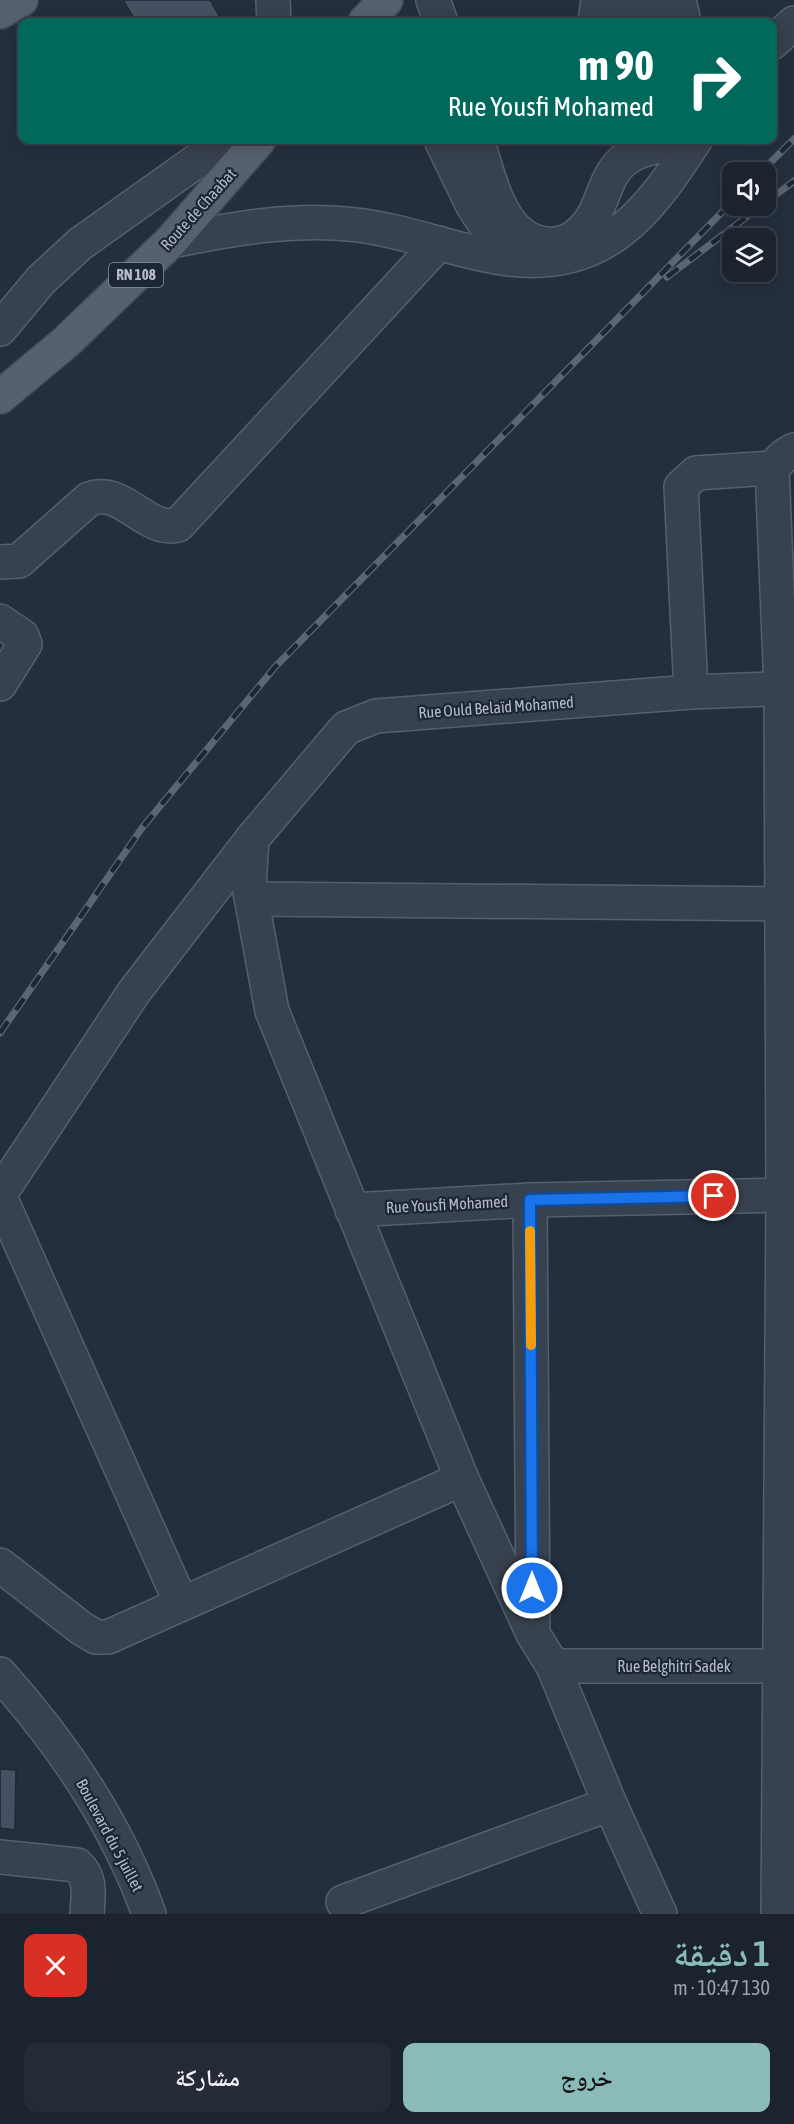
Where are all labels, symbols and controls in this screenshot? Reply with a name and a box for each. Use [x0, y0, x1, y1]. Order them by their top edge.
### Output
text: 90 m [579, 41, 654, 89]
icon: right [675, 42, 753, 120]
text: Rue Yousfi Mohamed [448, 91, 654, 122]
map controls [722, 162, 776, 282]
button: sound [722, 162, 776, 216]
street label: Route de Chaabat [157, 164, 240, 254]
button: layers [722, 228, 776, 282]
road number: RN 108 [109, 263, 163, 287]
street label: Rue Ould Belaïd Mohamed [418, 693, 574, 721]
pin [688, 1170, 739, 1221]
icon: arrive [697, 1179, 730, 1212]
street label: Rue Yousfi Mohamed [385, 1192, 509, 1216]
position arrow [500, 1556, 564, 1620]
street label: Rue Belghitri Sadek [617, 1657, 731, 1676]
street label: Boulevard du 5 juillet [72, 1776, 147, 1895]
text: 1 دقيقة [673, 1932, 770, 1974]
button: close [24, 1934, 87, 1997]
text: 130 m · 10:47 [673, 1976, 770, 1999]
button: مشاركة [24, 2043, 391, 2112]
button: خروج [403, 2043, 770, 2112]

